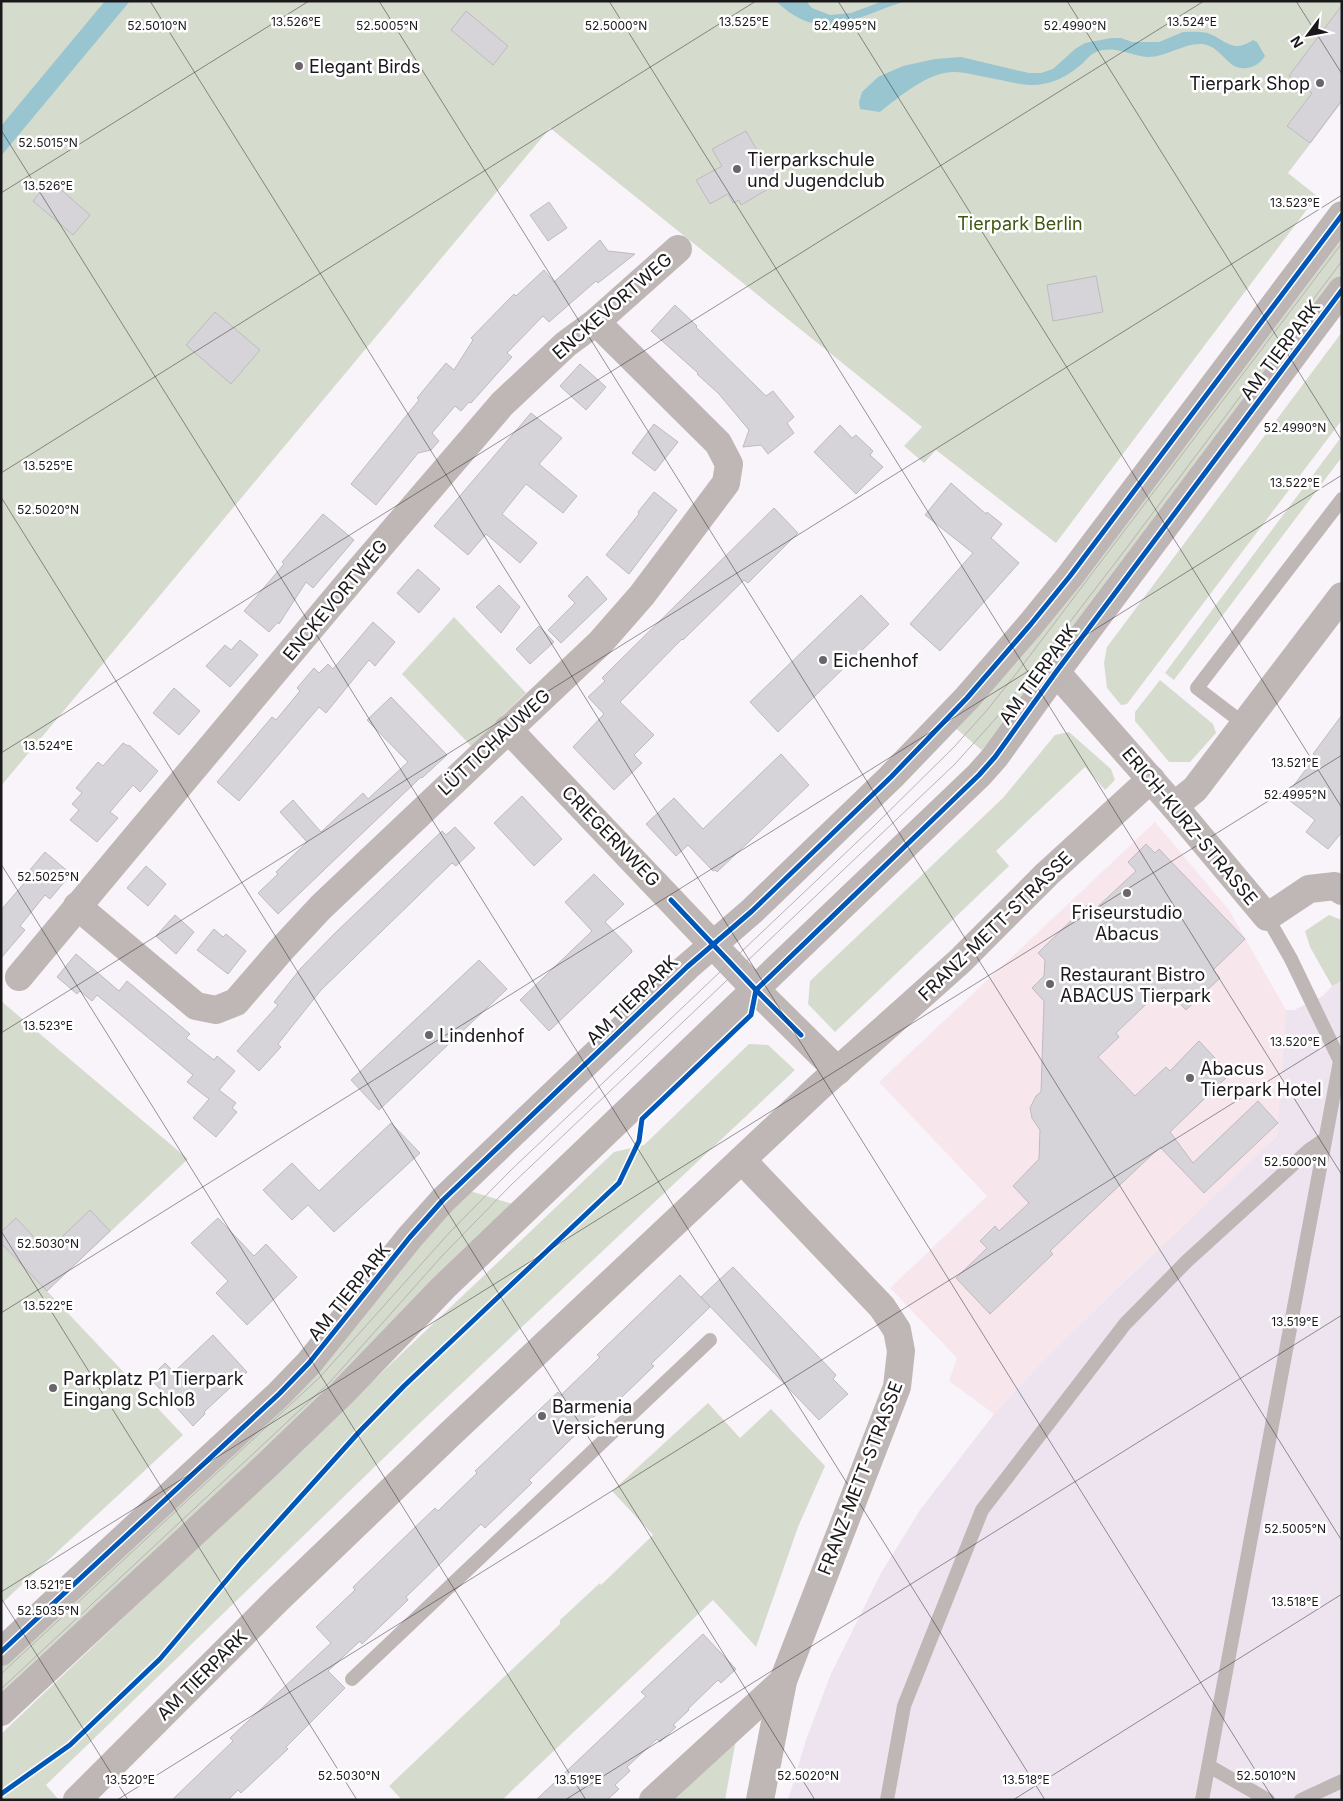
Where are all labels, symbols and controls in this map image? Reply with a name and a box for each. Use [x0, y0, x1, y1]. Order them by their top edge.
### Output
north arrow [1283, 10, 1333, 60]
text: 13.526°E [271, 14, 321, 29]
text: 13.525°E [719, 14, 769, 29]
text: 13.524°E [1167, 14, 1217, 29]
text: 52.5010°N [127, 18, 187, 33]
text: 52.5005°N [356, 18, 418, 33]
text: 52.5000°N [585, 18, 647, 33]
text: 52.4995°N [814, 18, 876, 33]
text: 52.4990°N [1044, 18, 1106, 33]
text: N [1287, 33, 1307, 51]
place label: Elegant Birds [309, 56, 421, 77]
marker: Elegant Birds [293, 60, 305, 72]
place label: Tierpark Shop [1189, 73, 1310, 94]
marker: Tierpark Shop [1314, 77, 1326, 89]
text: 52.5015°N [18, 135, 78, 150]
place label: Tierparkschule und Jugendclub [747, 149, 885, 191]
marker: Tierparkschule und Jugendclub [731, 163, 743, 175]
text: 13.526°E [23, 178, 73, 193]
text: 13.523°E [1270, 195, 1320, 210]
park label: Tierpark Berlin [957, 213, 1083, 234]
street label: ENCKEVORTWEG [548, 248, 676, 364]
street label: AM TIERPARK [1236, 296, 1324, 404]
text: 52.4990°N [1264, 420, 1326, 435]
text: 13.525°E [23, 458, 73, 473]
text: 13.522°E [1270, 475, 1320, 490]
text: 52.5020°N [17, 502, 79, 517]
street label: ENCKEVORTWEG [278, 535, 392, 665]
street label: AM TIERPARK [995, 620, 1081, 728]
place label: Eichenhof [833, 650, 919, 671]
marker: Eichenhof [817, 654, 829, 666]
street label: LÜTTICHAUWEG [433, 684, 554, 799]
text: 13.524°E [23, 738, 73, 753]
street label: ERICH-KURZ-STRASSE [1118, 743, 1262, 909]
text: 13.521°E [1271, 755, 1319, 770]
street label: CRIEGERNWEG [558, 781, 664, 891]
text: 52.4995°N [1264, 787, 1326, 802]
street label: FRANZ-METT-STRASSE [914, 847, 1076, 1005]
text: 52.5025°N [17, 869, 79, 884]
marker: Friseurstudio Abacus [1121, 887, 1133, 899]
place label: Friseurstudio Abacus [1071, 902, 1183, 944]
street label: AM TIERPARK [582, 951, 682, 1049]
place label: Restaurant Bistro ABACUS Tierpark [1060, 964, 1211, 1006]
marker: Restaurant Bistro ABACUS Tierpark [1044, 978, 1056, 990]
text: 13.523°E [23, 1018, 73, 1033]
place label: Lindenhof [439, 1025, 525, 1046]
marker: Lindenhof [423, 1029, 435, 1041]
text: 13.520°E [1270, 1034, 1320, 1049]
place label: Abacus Tierpark Hotel [1200, 1058, 1322, 1100]
marker: Abacus Tierpark Hotel [1184, 1072, 1196, 1084]
text: 52.5000°N [1264, 1154, 1326, 1169]
text: 52.5030°N [17, 1236, 79, 1251]
street label: AM TIERPARK [303, 1239, 395, 1345]
text: 13.522°E [23, 1298, 73, 1313]
text: 13.519°E [1271, 1314, 1319, 1329]
place label: Parkplatz P1 Tierpark Eingang Schloß [63, 1368, 244, 1410]
street label: FRANZ-METT-STRASSE [813, 1378, 907, 1578]
marker: Parkplatz P1 Tierpark Eingang Schloß [47, 1382, 59, 1394]
place label: Barmenia Versicherung [552, 1396, 665, 1438]
marker: Barmenia Versicherung [536, 1410, 548, 1422]
text: 52.5005°N [1264, 1521, 1326, 1536]
text: 13.521°E [24, 1577, 72, 1592]
text: 13.518°E [1271, 1594, 1319, 1609]
text: 52.5035°N [17, 1603, 79, 1618]
street label: AM TIERPARK [153, 1626, 251, 1724]
text: 52.5030°N [318, 1768, 380, 1783]
text: 52.5020°N [777, 1768, 839, 1783]
text: 52.5010°N [1236, 1768, 1296, 1783]
text: 13.520°E [105, 1772, 155, 1787]
text: 13.519°E [554, 1772, 602, 1787]
text: 13.518°E [1002, 1772, 1050, 1787]

